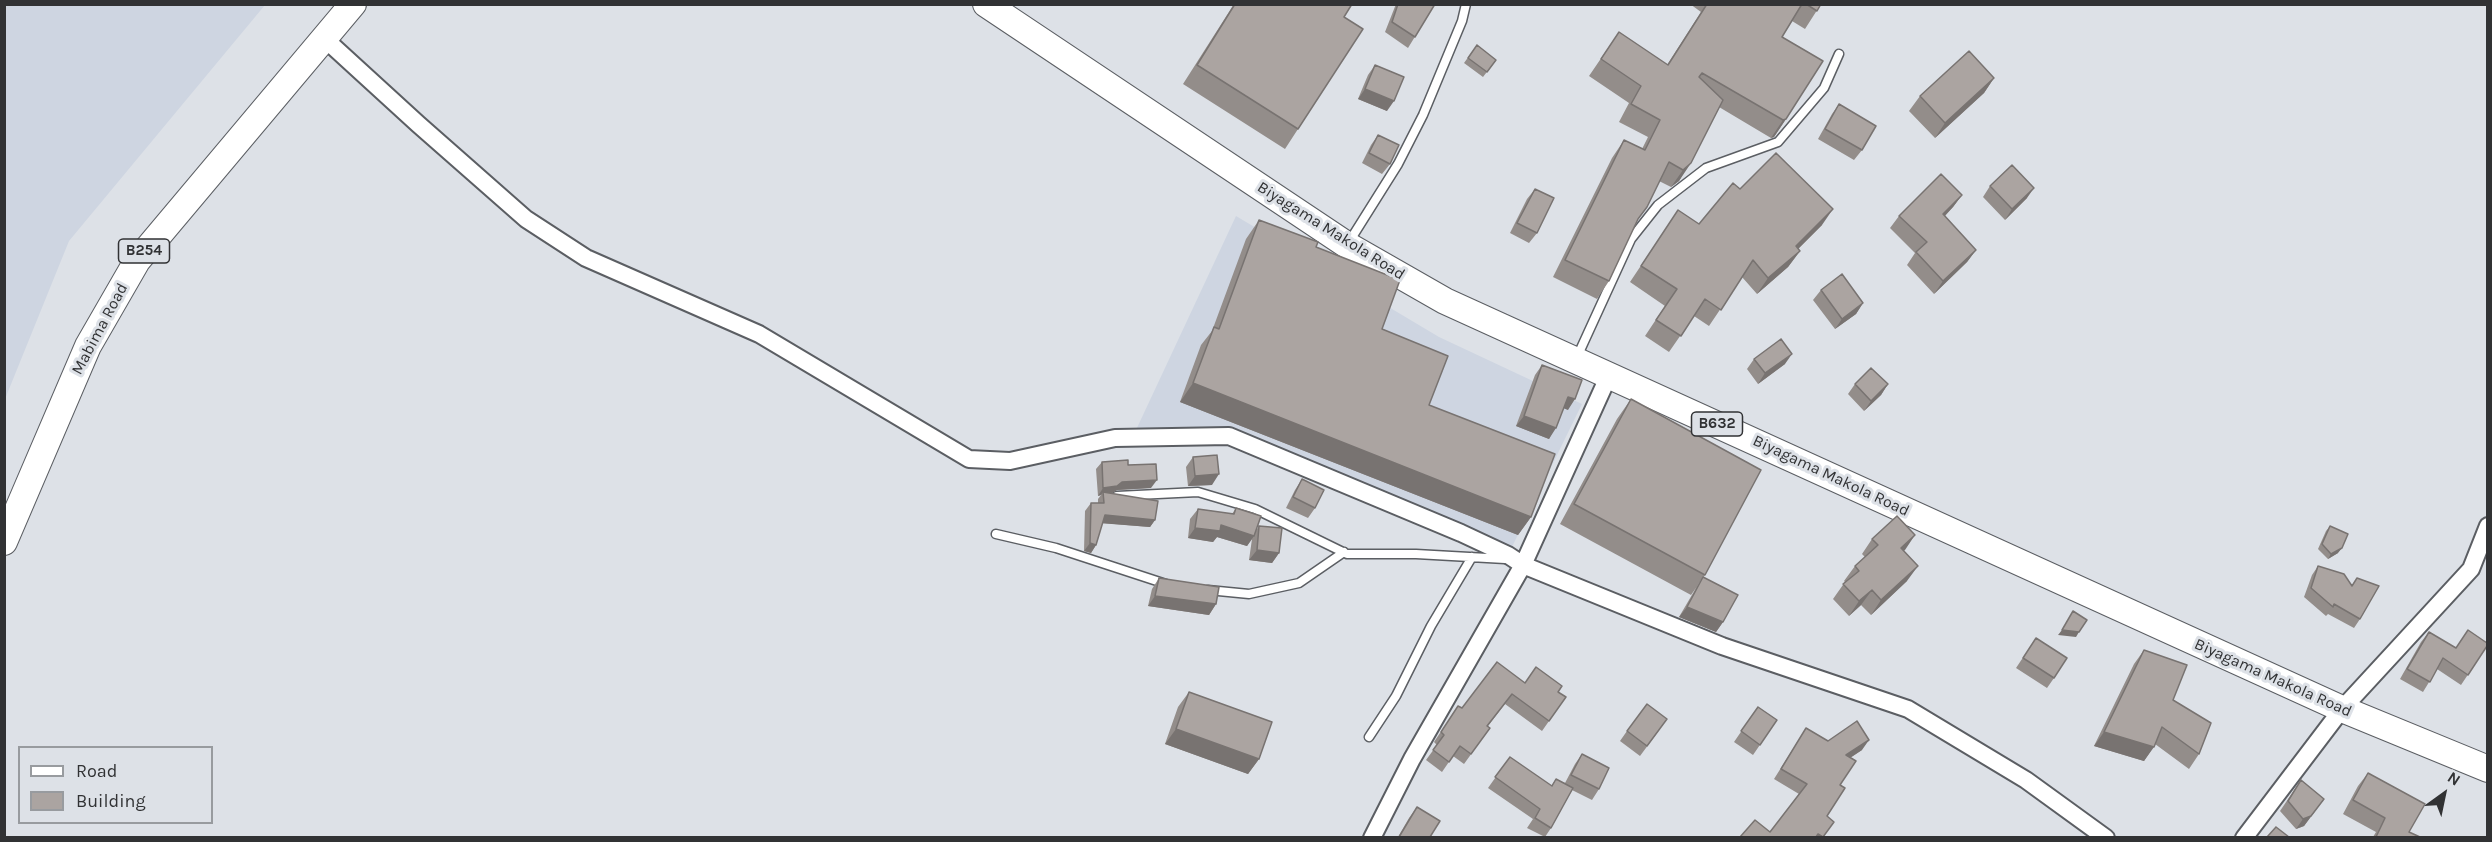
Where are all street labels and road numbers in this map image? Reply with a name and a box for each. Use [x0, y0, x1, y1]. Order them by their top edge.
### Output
street label: Biyagama Makola Road [1254, 178, 1408, 284]
road number: B254 [118, 239, 170, 263]
street label: Mabima Road [68, 280, 132, 378]
road number: B632 [1692, 412, 1742, 436]
street label: Biyagama Makola Road [1750, 431, 1912, 521]
street label: Biyagama Makola Road [2191, 635, 2355, 721]

